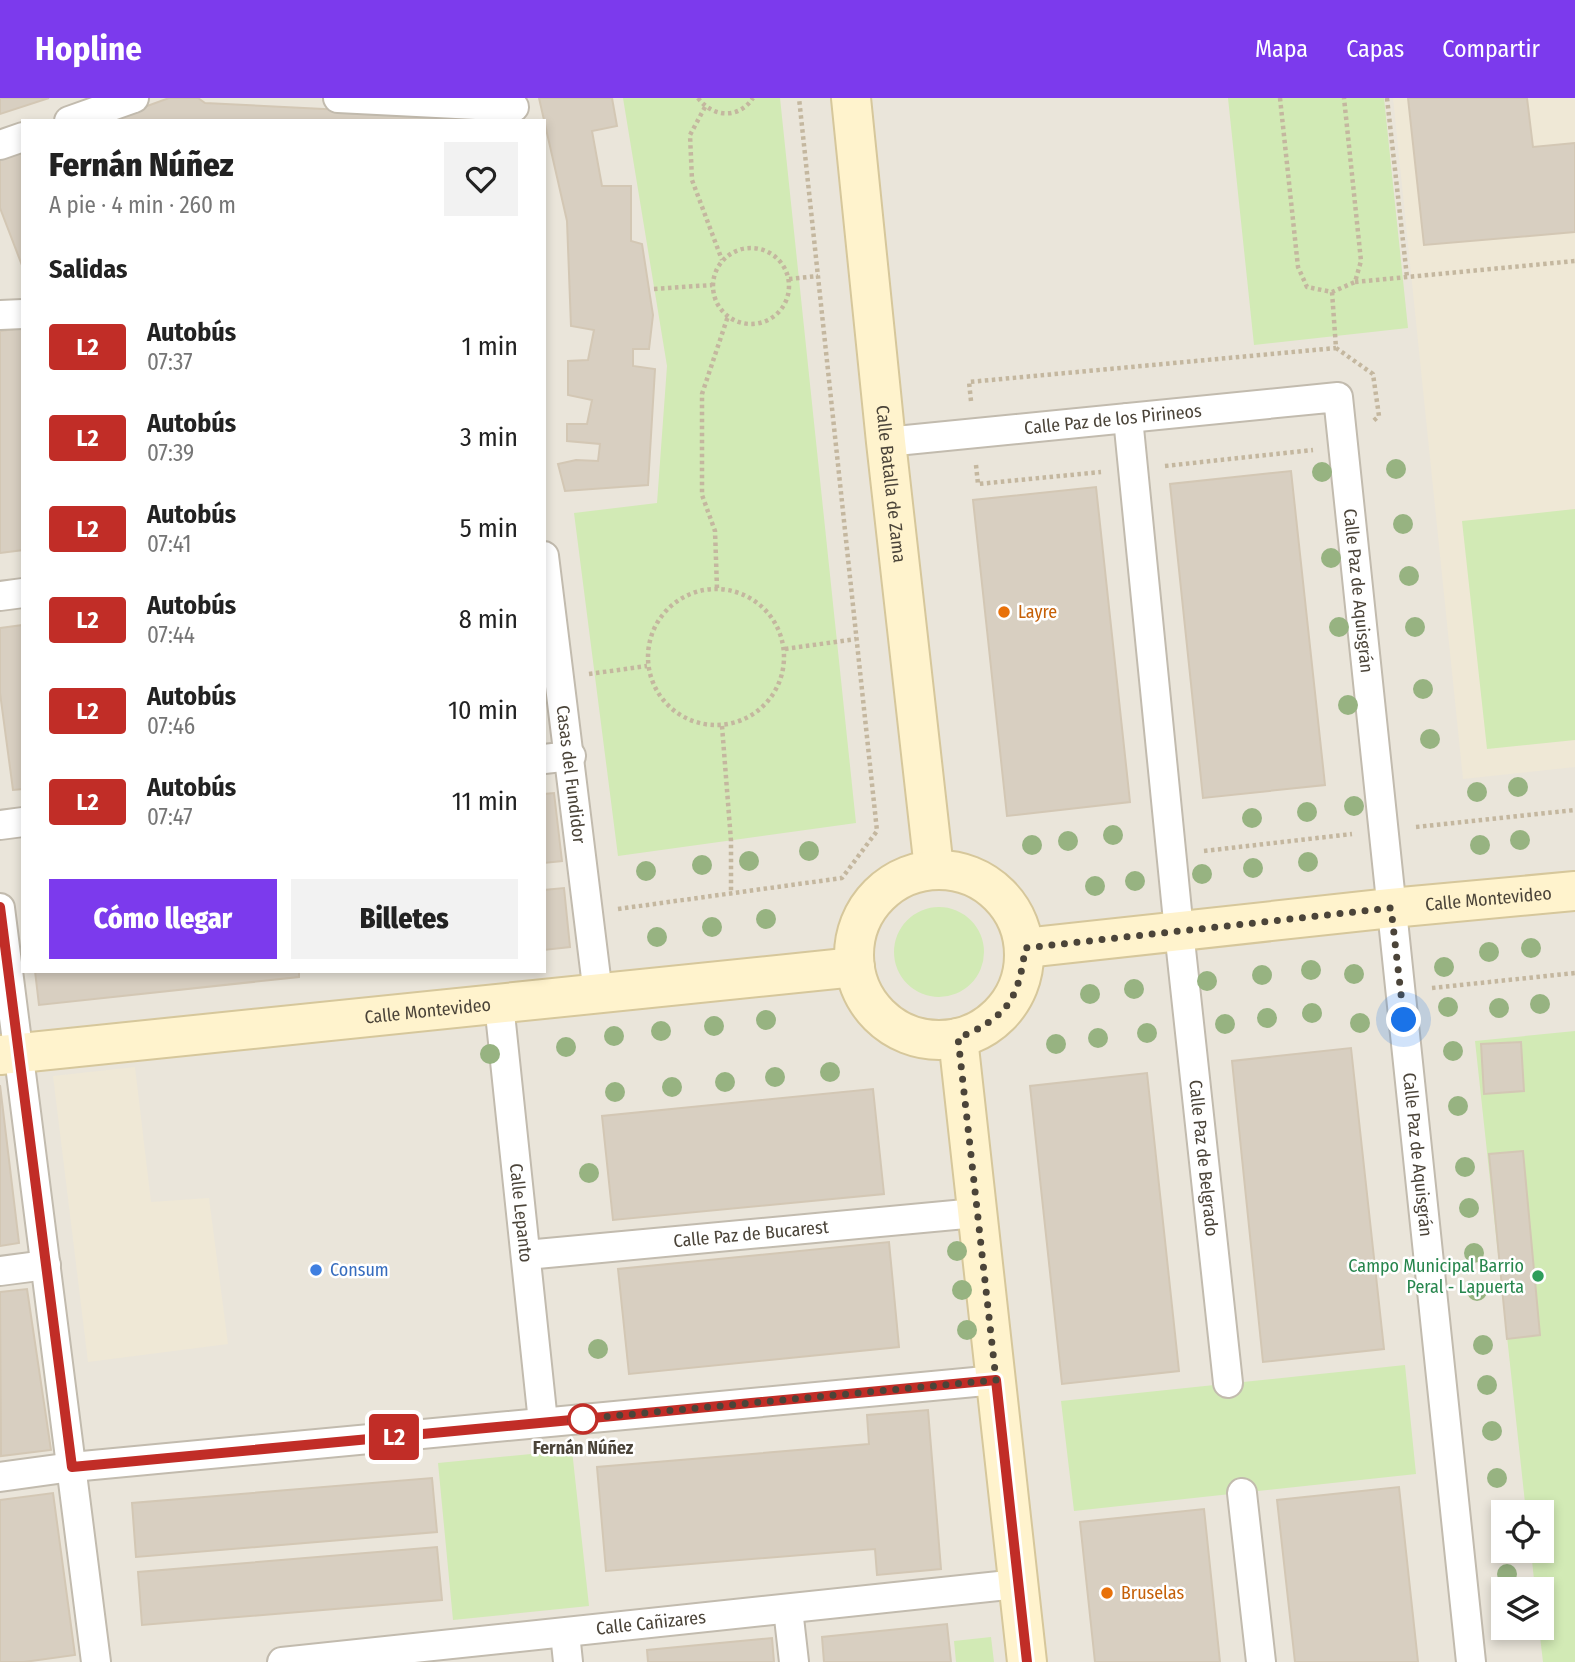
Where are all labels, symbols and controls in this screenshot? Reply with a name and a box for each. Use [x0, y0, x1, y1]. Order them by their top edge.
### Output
text: Hopline [35, 29, 142, 69]
text: Mapa [1255, 35, 1308, 63]
text: Capas [1346, 35, 1404, 63]
text: Compartir [1442, 35, 1540, 63]
button: heart [444, 142, 518, 216]
text: Fernán Núñez [49, 145, 233, 185]
text: A pie · 4 min · 260 m [49, 191, 236, 219]
text: Salidas [49, 254, 127, 285]
text: Autobús [147, 317, 236, 348]
text: 1 min [462, 331, 518, 362]
text: L2 [76, 333, 99, 361]
text: 07:37 [147, 348, 193, 376]
street label: Calle Paz de los Pirineos [1023, 400, 1203, 439]
street label: Calle Batalla de Zama [871, 404, 911, 564]
text: Autobús [147, 408, 236, 439]
text: 3 min [460, 422, 518, 453]
text: L2 [76, 424, 99, 452]
text: 07:39 [147, 439, 194, 467]
text: Autobús [147, 499, 236, 530]
street label: Calle Paz de Aquisgrán [1339, 508, 1378, 674]
text: 5 min [460, 513, 518, 544]
text: L2 [76, 515, 99, 543]
text: 07:41 [147, 530, 192, 558]
text: Autobús [147, 590, 236, 621]
place label: Layre [1018, 601, 1057, 623]
text: 8 min [459, 604, 518, 635]
marker: Layre [996, 604, 1012, 620]
text: L2 [76, 606, 99, 634]
text: 07:44 [147, 621, 195, 649]
text: Autobús [147, 681, 236, 712]
text: 10 min [448, 695, 518, 726]
text: L2 [76, 697, 99, 725]
street label: Casas del Fundidor [551, 704, 590, 845]
text: 07:46 [147, 712, 195, 740]
text: Autobús [147, 772, 236, 803]
text: 11 min [452, 786, 518, 817]
text: L2 [76, 788, 99, 816]
text: 07:47 [147, 803, 193, 831]
button: Cómo llegar [49, 879, 277, 959]
button: Billetes [291, 879, 518, 959]
street label: Calle Montevideo [1424, 882, 1553, 916]
street label: Calle Montevideo [363, 994, 492, 1028]
your location [1386, 1002, 1421, 1037]
street label: Calle Paz de Aquisgrán [1398, 1071, 1437, 1238]
street label: Calle Paz de Belgrado [1184, 1079, 1223, 1238]
street label: Calle Lepanto [505, 1162, 537, 1263]
street label: Calle Paz de Bucarest [673, 1216, 830, 1252]
place label: Campo Municipal Barrio Peral - Lapuerta [1348, 1255, 1524, 1298]
place label: Consum [330, 1259, 389, 1281]
marker: Consum [308, 1262, 324, 1278]
marker: Campo Municipal Barrio Peral - Lapuerta [1530, 1268, 1546, 1284]
marker: Fernán Núñez [568, 1404, 598, 1434]
line badge: L2 [362, 1414, 426, 1460]
text: L2 [383, 1423, 405, 1451]
place label: Fernán Núñez [533, 1437, 634, 1459]
map controls [1491, 1500, 1554, 1640]
button: locate [1491, 1500, 1554, 1563]
button: layers [1491, 1577, 1554, 1640]
place label: Bruselas [1121, 1582, 1184, 1604]
marker: Bruselas [1099, 1585, 1115, 1601]
street label: Calle Cañizares [595, 1606, 707, 1640]

